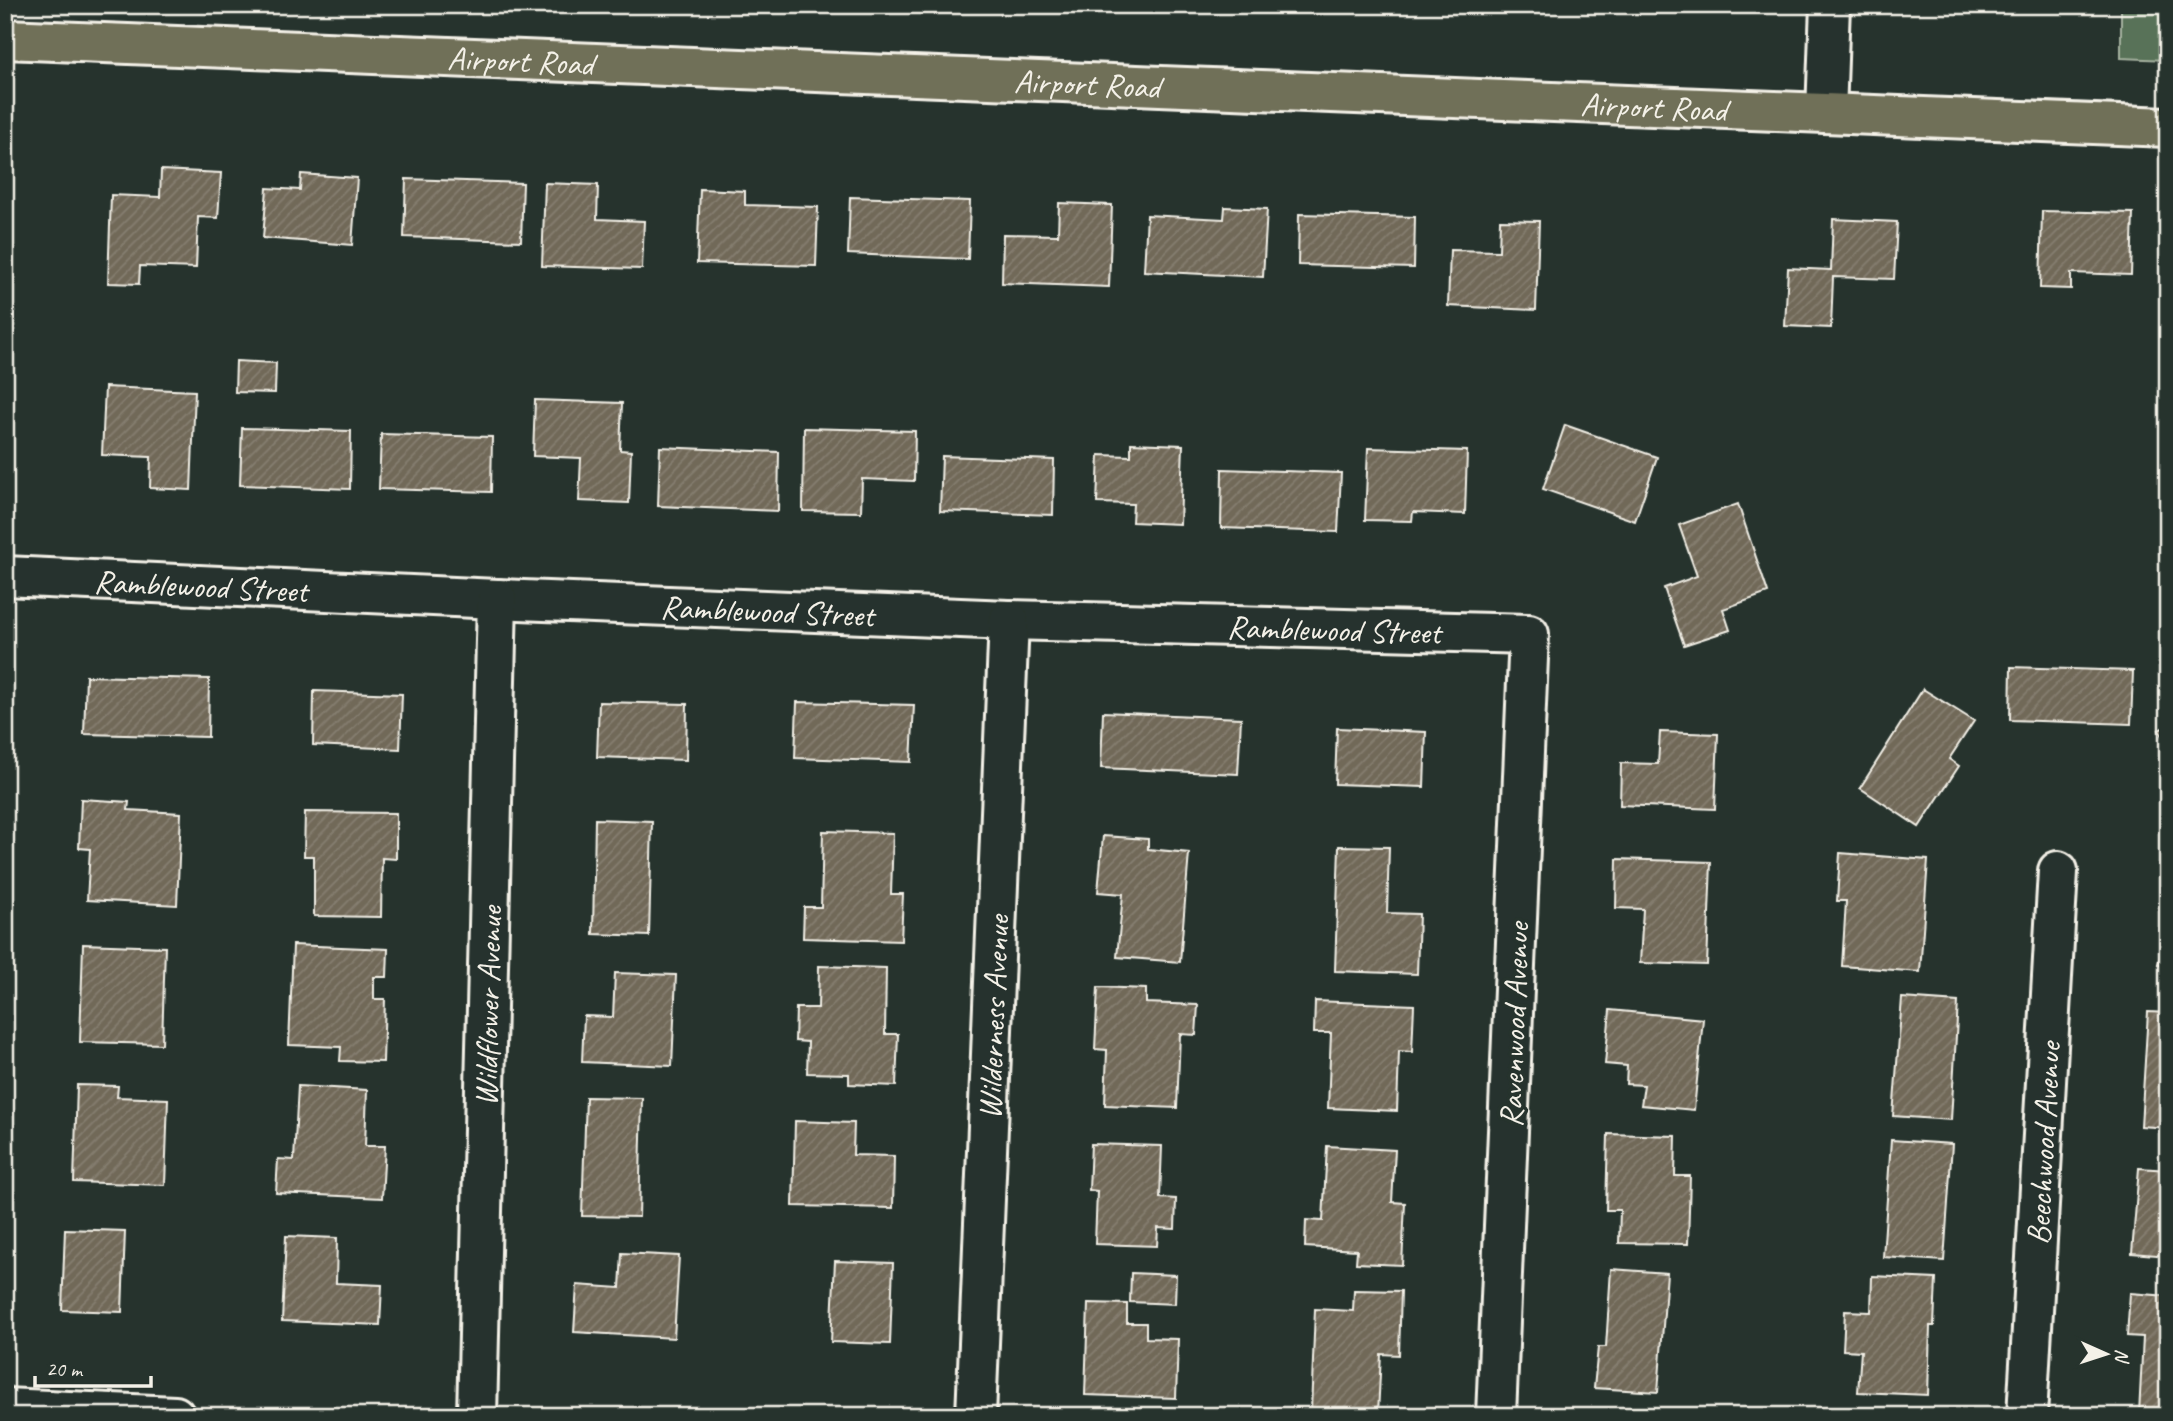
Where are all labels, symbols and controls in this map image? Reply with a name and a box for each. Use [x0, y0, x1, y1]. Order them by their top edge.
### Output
street label: Airport Road [447, 37, 599, 85]
street label: Airport Road [1013, 60, 1166, 108]
street label: Airport Road [1580, 83, 1732, 131]
street label: Ramblewood Street [93, 560, 311, 612]
street label: Ramblewood Street [660, 586, 878, 637]
street label: Ramblewood Street [1227, 606, 1444, 654]
street label: Wildflower Avenue [465, 903, 512, 1107]
street label: Wilderness Avenue [968, 912, 1019, 1120]
street label: Ravenwood Avenue [1489, 920, 1539, 1128]
street label: Beechwood Avenue [2017, 1039, 2070, 1246]
north arrow [2072, 1320, 2142, 1390]
scale bar [35, 1344, 150, 1388]
text: N [2110, 1348, 2134, 1365]
text: 20 m [46, 1356, 84, 1382]

